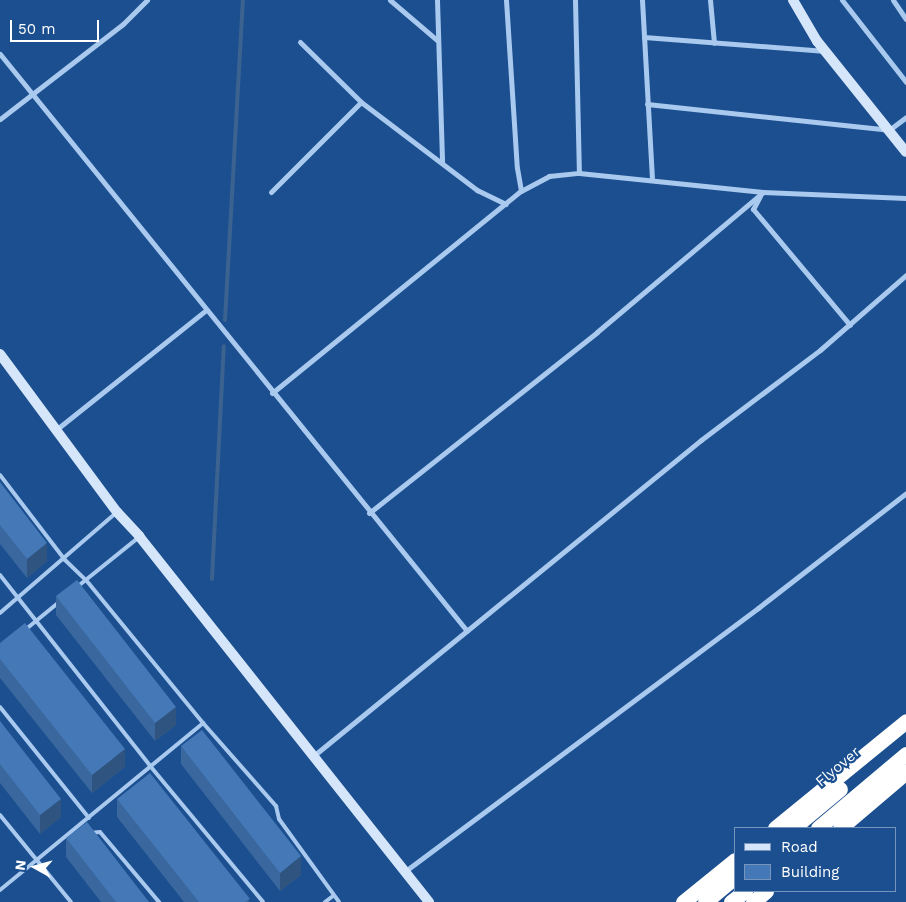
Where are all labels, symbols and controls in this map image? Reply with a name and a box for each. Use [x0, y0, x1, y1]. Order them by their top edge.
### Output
scale bar [12, 10, 101, 42]
text: 50 m [18, 20, 55, 38]
street label: Flyover [812, 743, 864, 791]
legend [734, 827, 896, 892]
text: Road [781, 838, 818, 856]
north arrow [10, 842, 60, 892]
text: N [12, 859, 29, 871]
text: Building [781, 863, 839, 881]

